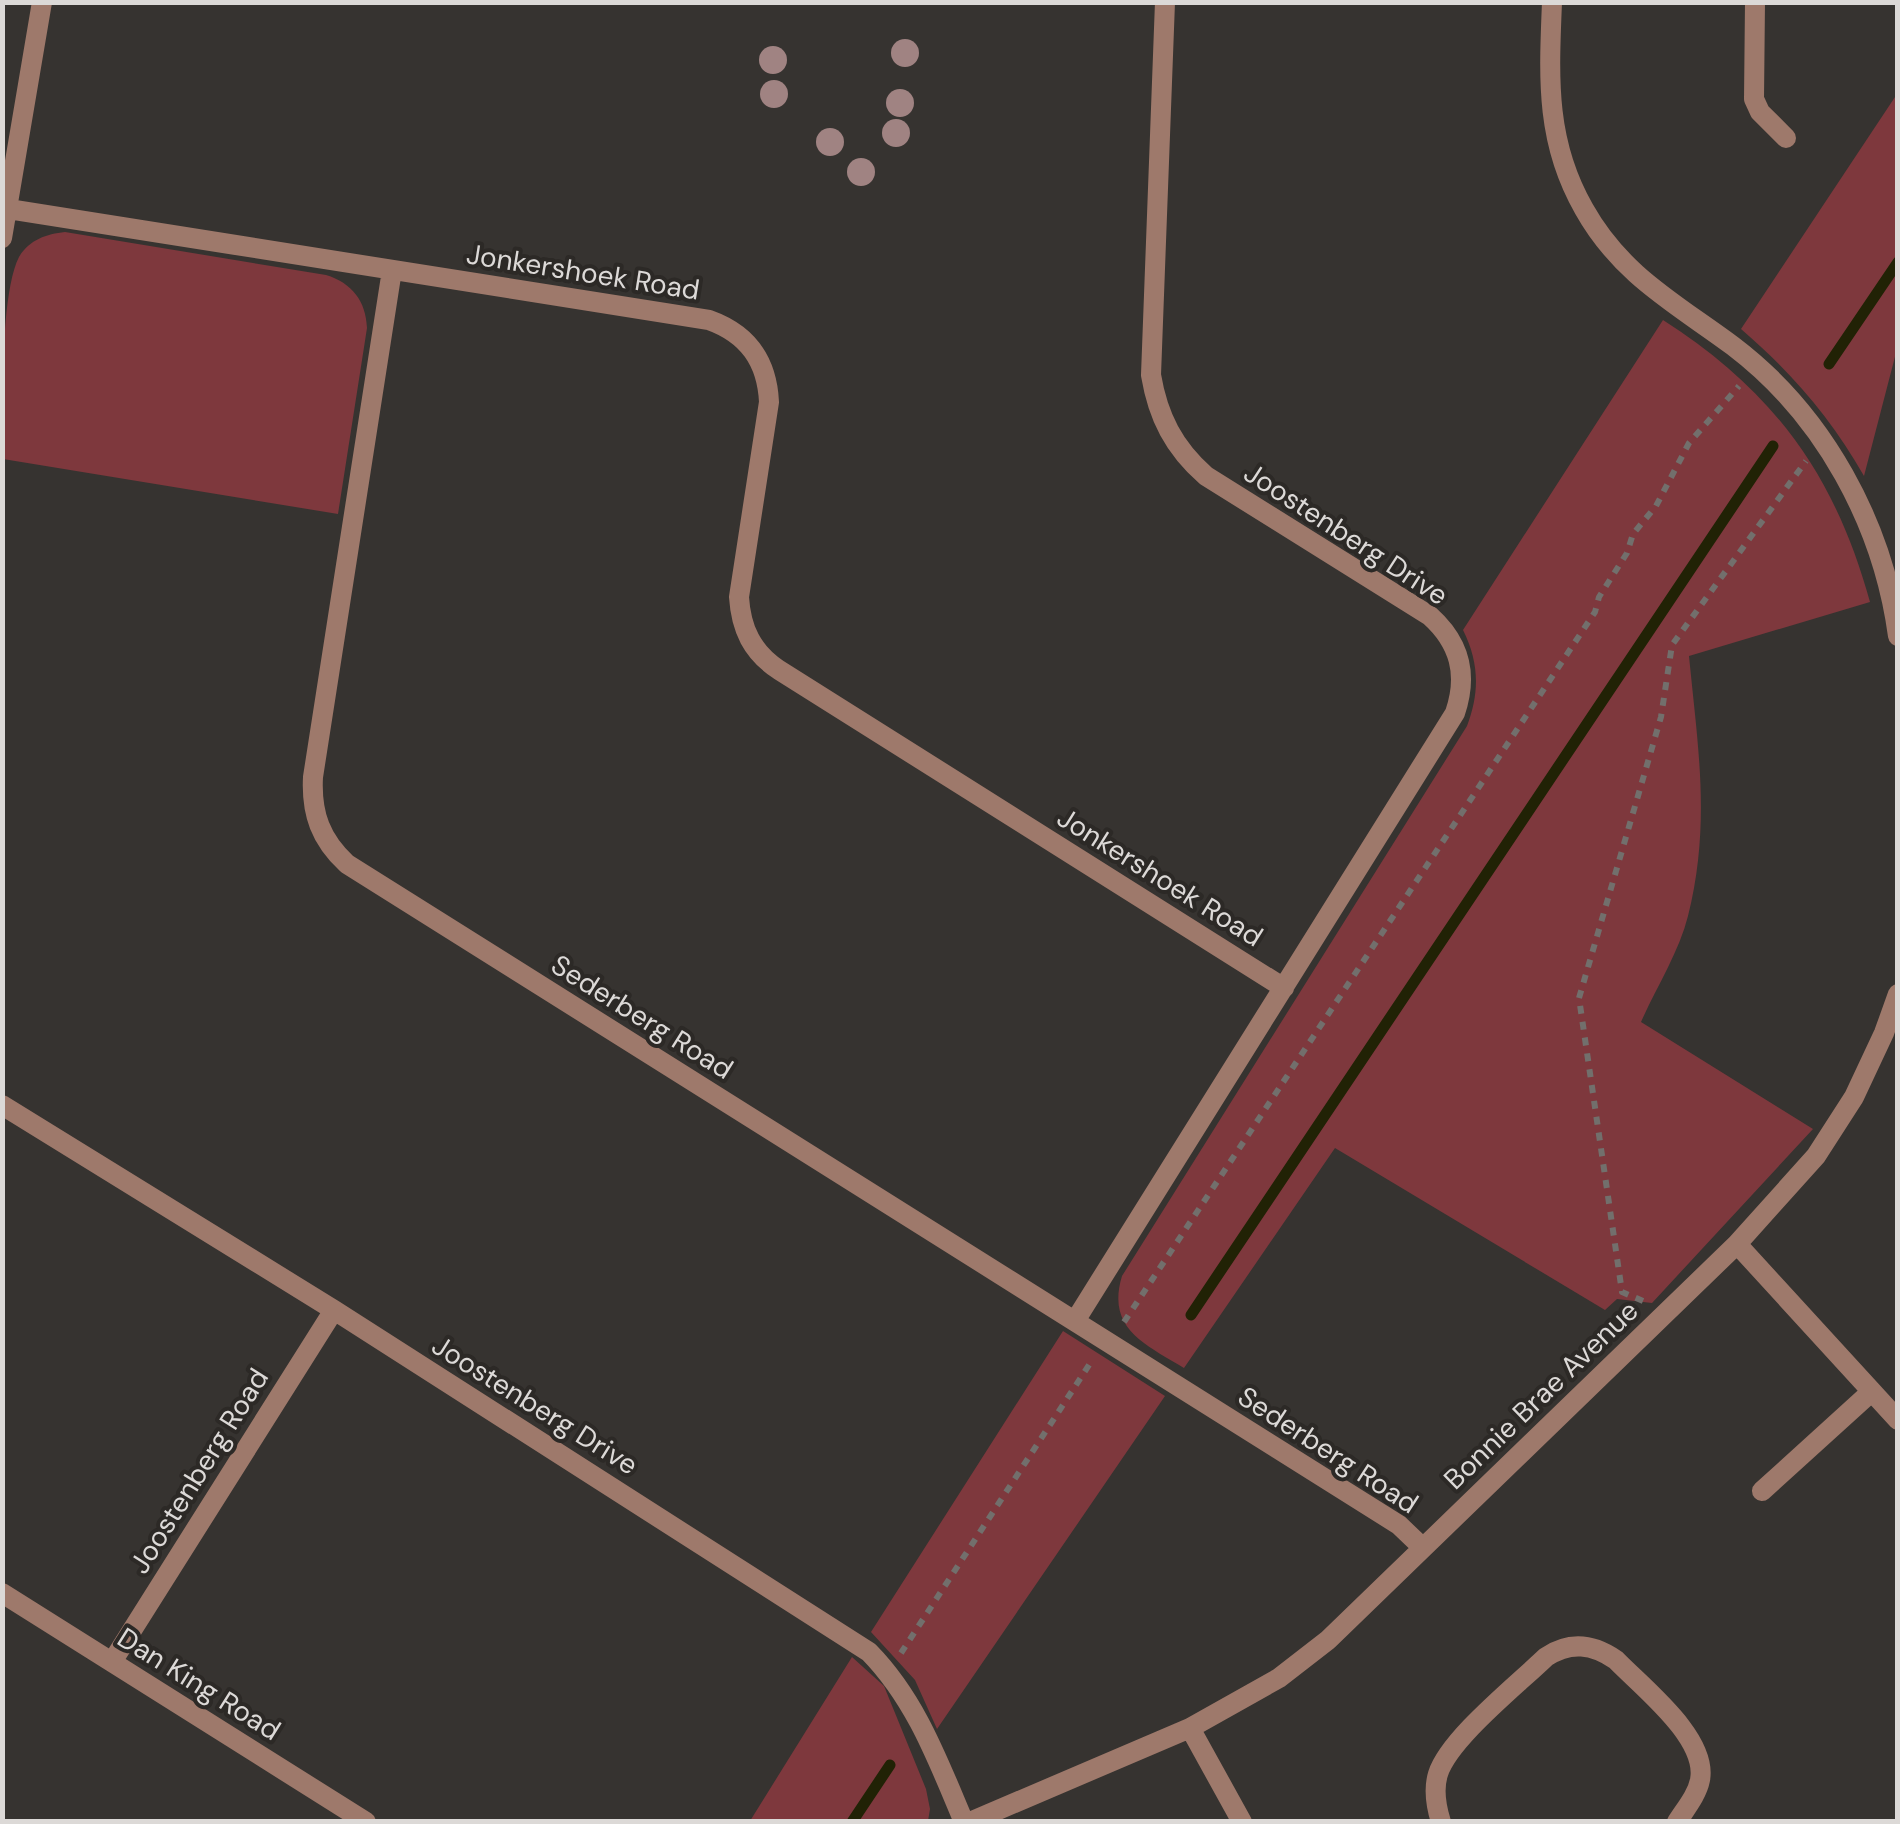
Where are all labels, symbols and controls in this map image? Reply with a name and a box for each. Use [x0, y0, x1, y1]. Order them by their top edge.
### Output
street label: Jonkershoek Road [464, 235, 702, 309]
street label: Joostenberg Drive [1237, 454, 1455, 614]
street label: Jonkershoek Road [1050, 799, 1270, 955]
street label: Sederberg Road [544, 946, 740, 1088]
street label: Bonnie Brae Avenue [1436, 1293, 1646, 1497]
street label: Joostenberg Drive [425, 1327, 645, 1483]
street label: Joostenberg Road [121, 1362, 277, 1580]
street label: Sederberg Road [1231, 1378, 1425, 1522]
street label: Dan King Road [111, 1619, 287, 1749]

